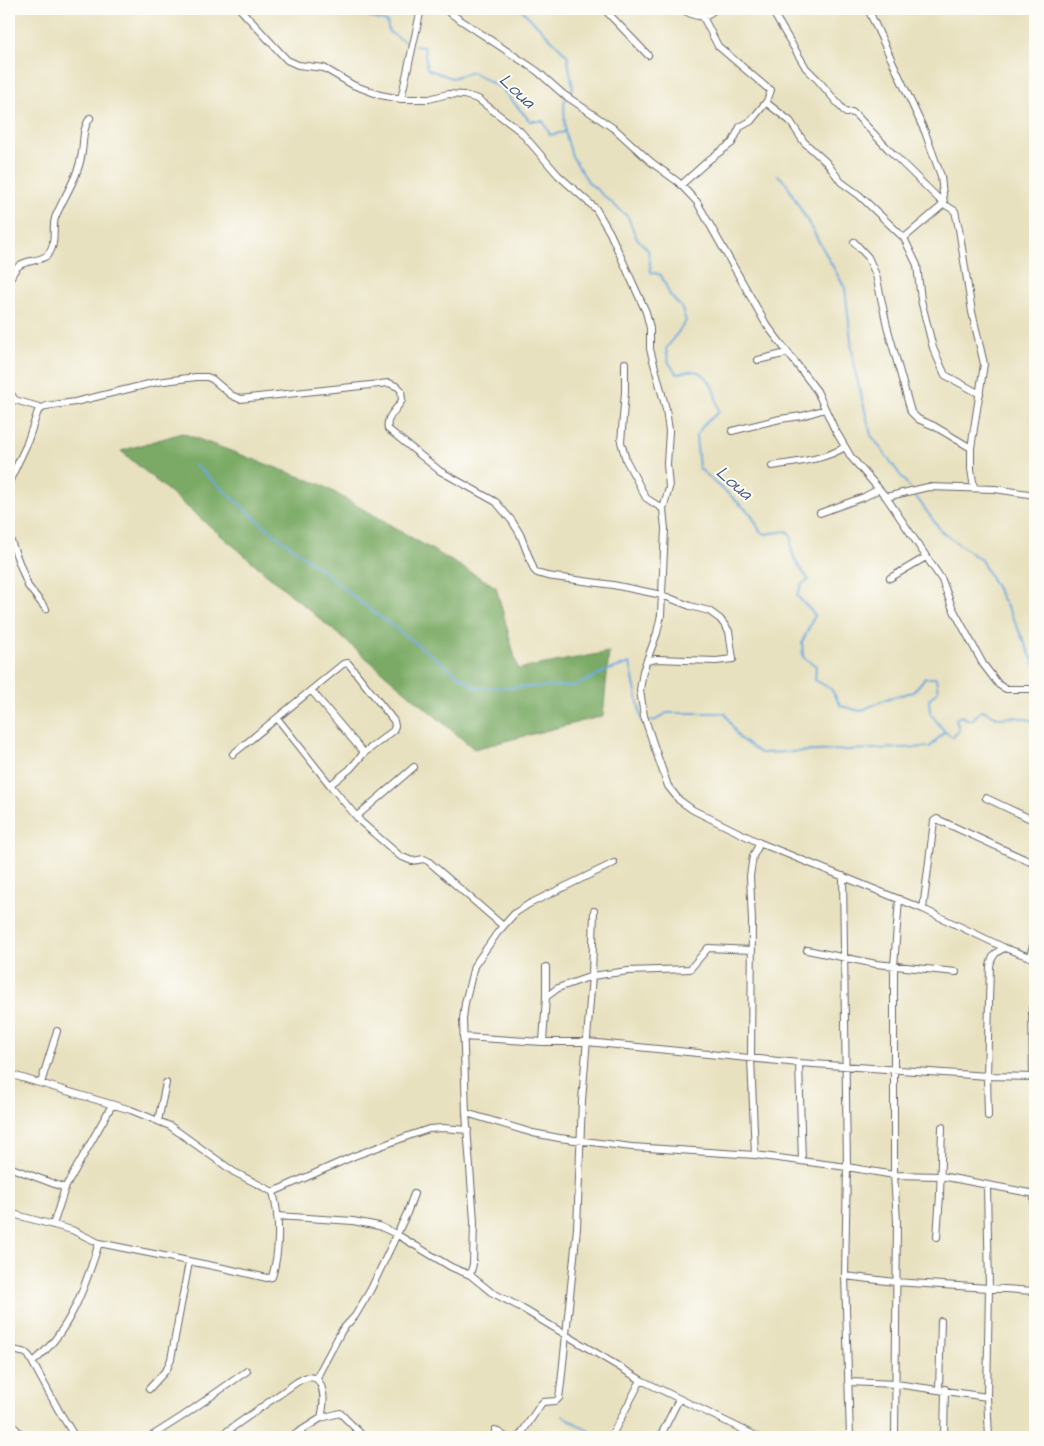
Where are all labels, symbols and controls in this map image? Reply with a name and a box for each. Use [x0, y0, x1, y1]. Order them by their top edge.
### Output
water label: Loua [494, 68, 541, 115]
water label: Loua [710, 460, 758, 506]

